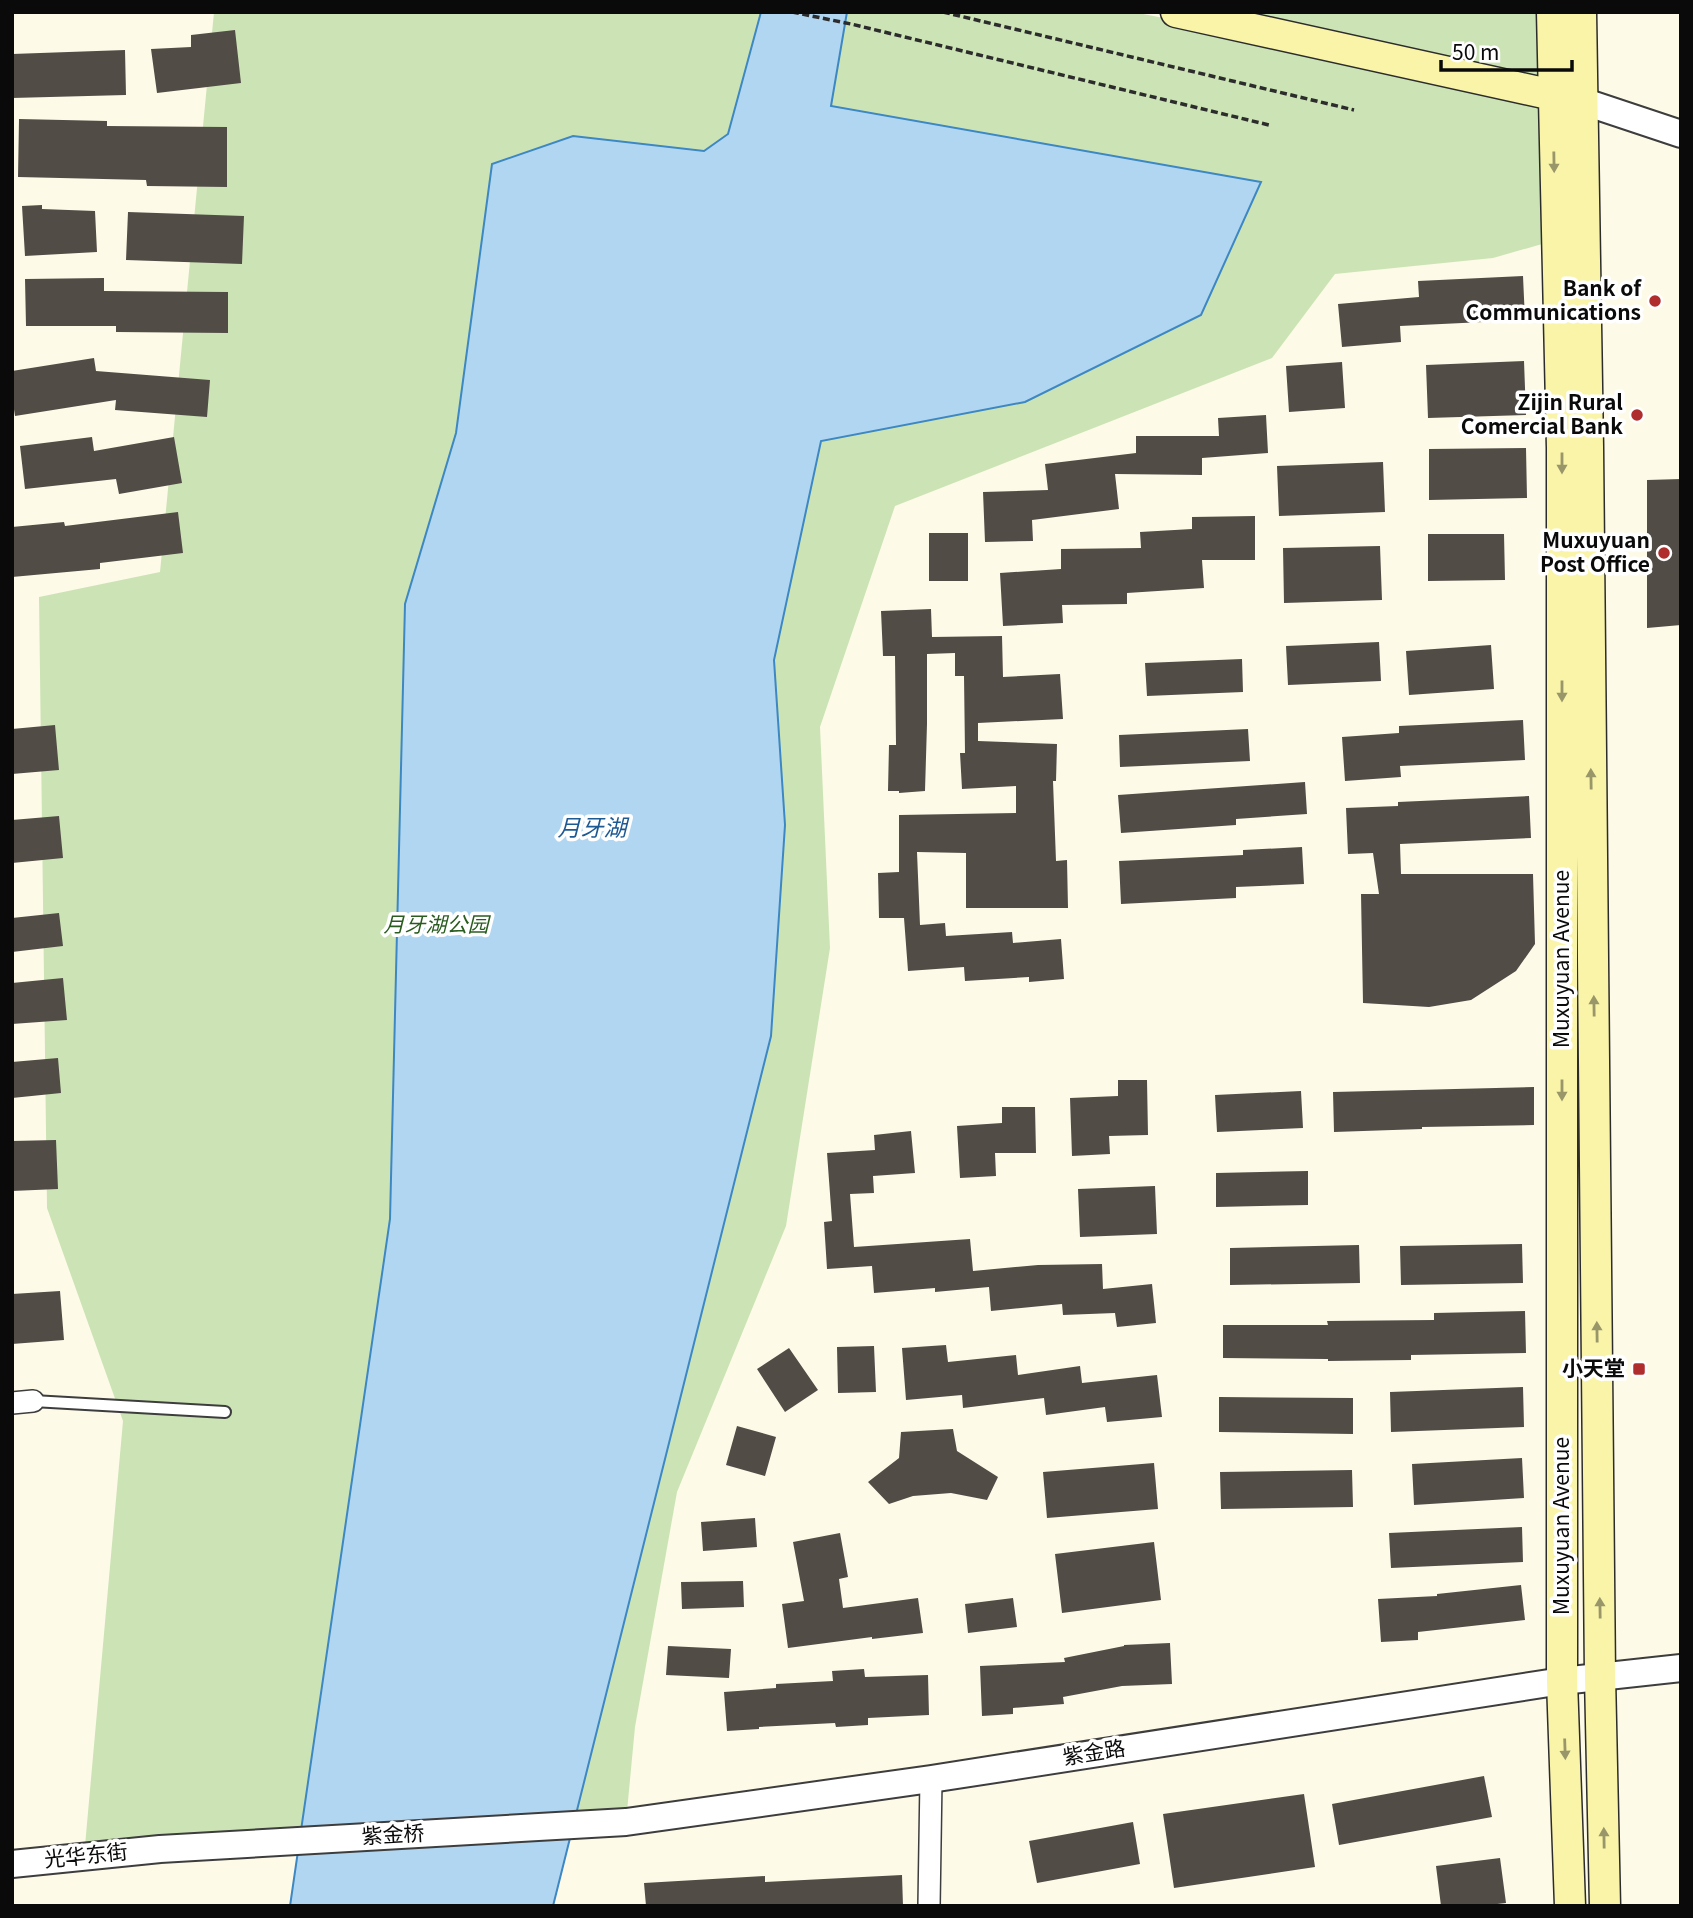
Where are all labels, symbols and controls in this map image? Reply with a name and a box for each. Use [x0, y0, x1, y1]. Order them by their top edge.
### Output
scale bar [1441, 28, 1572, 72]
text: 50 m [1452, 36, 1499, 66]
one-way arrow [1548, 151, 1560, 173]
place label: Bank of Communications [1466, 272, 1642, 326]
marker: Bank of Communications [1647, 293, 1663, 309]
place label: Zijin Rural Comercial Bank [1461, 386, 1623, 440]
marker: Zijin Rural Comercial Bank [1629, 407, 1645, 423]
one-way arrow [1556, 452, 1568, 474]
place label: Muxuyuan Post Office [1540, 524, 1650, 578]
marker: Muxuyuan Post Office [1656, 545, 1672, 561]
one-way arrow [1556, 680, 1568, 702]
one-way arrow [1586, 767, 1597, 789]
water label: 月牙湖 [558, 809, 630, 843]
street label: Muxuyuan Avenue [1545, 870, 1575, 1048]
park label: 月牙湖公园 [384, 908, 491, 938]
one-way arrow [1588, 995, 1600, 1017]
one-way arrow [1556, 1079, 1568, 1101]
one-way arrow [1591, 1320, 1603, 1342]
place label: 小天堂 [1562, 1352, 1625, 1382]
marker: 小天堂 [1631, 1361, 1647, 1377]
street label: Muxuyuan Avenue [1545, 1437, 1575, 1615]
one-way arrow [1594, 1597, 1605, 1619]
street label: 紫金路 [1060, 1731, 1127, 1771]
one-way arrow [1559, 1738, 1570, 1760]
street label: 紫金桥 [361, 1816, 425, 1850]
one-way arrow [1598, 1826, 1610, 1848]
street label: 光华东街 [42, 1835, 129, 1873]

